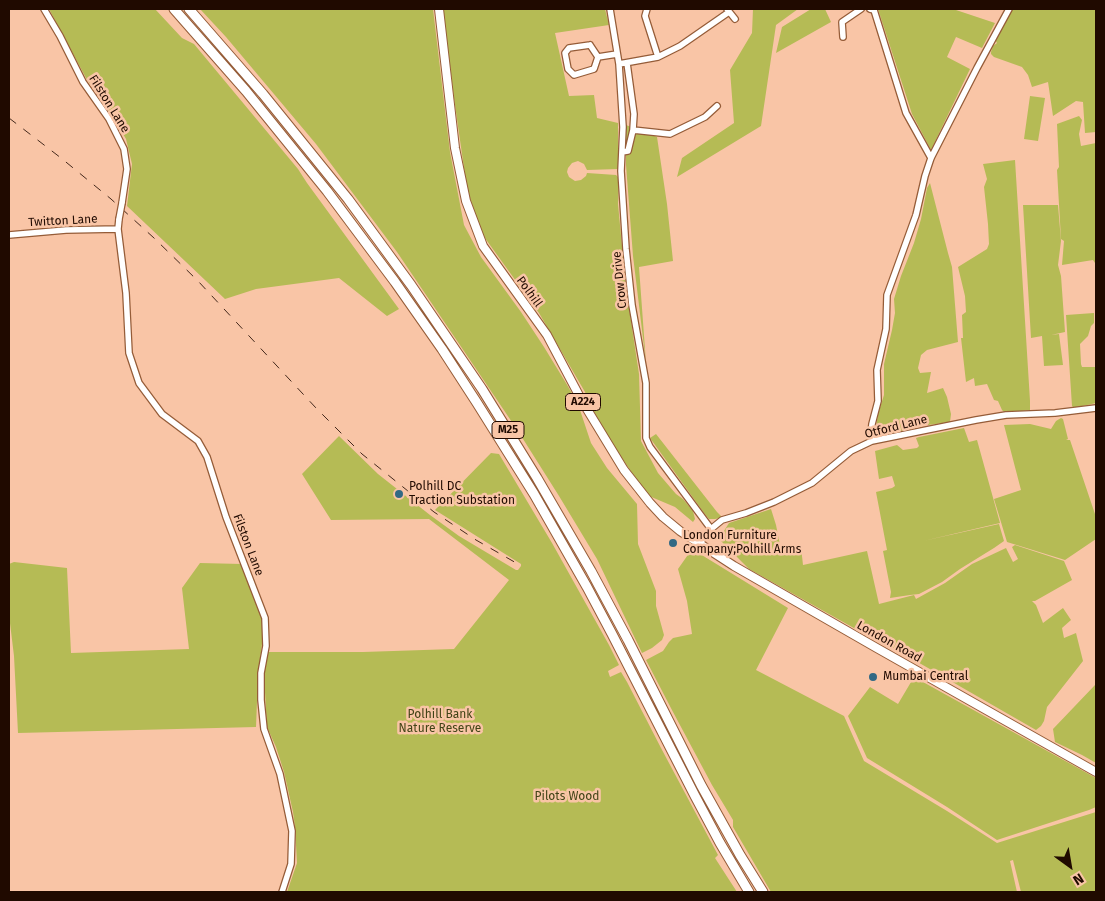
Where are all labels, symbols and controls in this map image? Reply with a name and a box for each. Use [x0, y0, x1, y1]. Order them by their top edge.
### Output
street label: Filston Lane [86, 72, 132, 136]
street label: Twitton Lane [28, 212, 98, 230]
street label: Crow Drive [610, 251, 630, 309]
street label: Polhill [513, 274, 545, 310]
road number: A224 [566, 394, 600, 411]
street label: Otford Lane [863, 412, 929, 442]
road number: M25 [492, 422, 524, 438]
place label: Polhill DC Traction Substation [409, 480, 515, 508]
marker: Polhill DC Traction Substation [393, 488, 405, 500]
street label: Filston Lane [230, 512, 266, 578]
place label: London Furniture Company;Polhill Arms [683, 529, 801, 557]
marker: London Furniture Company;Polhill Arms [667, 537, 679, 549]
street label: London Road [854, 618, 924, 666]
place label: Mumbai Central [883, 670, 968, 684]
marker: Mumbai Central [867, 671, 879, 683]
park label: Polhill Bank Nature Reserve [399, 708, 481, 736]
park label: Pilots Wood [535, 790, 599, 804]
north arrow [1045, 841, 1095, 891]
text: N [1070, 869, 1087, 889]

